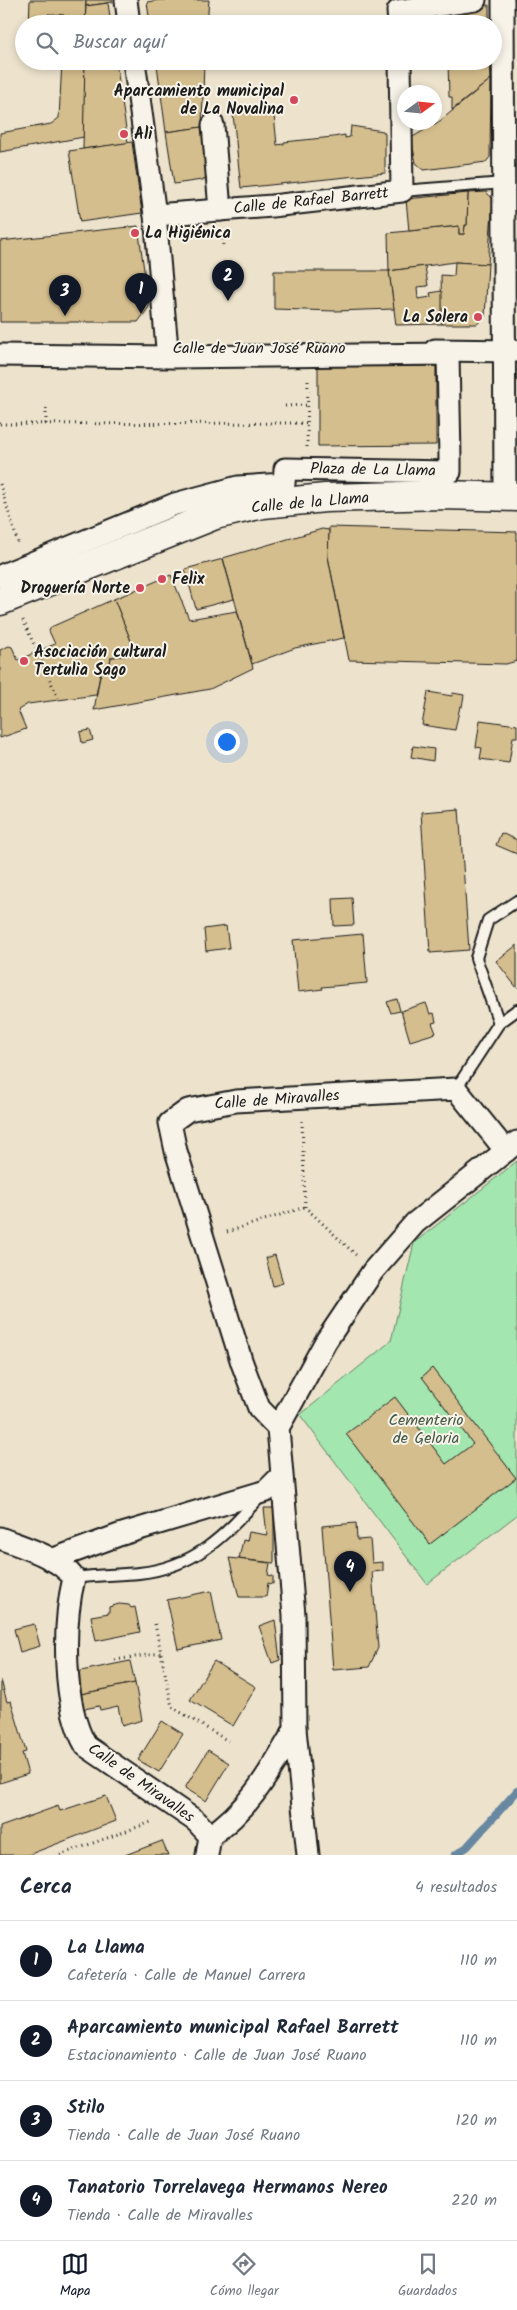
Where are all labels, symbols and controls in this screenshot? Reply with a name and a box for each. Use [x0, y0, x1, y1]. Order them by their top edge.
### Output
search box [15, 15, 502, 70]
text: Buscar aquí [73, 28, 165, 58]
icon: search [33, 29, 61, 57]
place label: Aparcamiento municipal de La Novalina [114, 79, 285, 122]
north arrow [397, 85, 442, 130]
marker: Aparcamiento municipal de La Novalina [288, 94, 300, 106]
place label: Ali [134, 122, 153, 147]
marker: Ali [118, 128, 130, 140]
street label: Calle de Rafael Barrett [232, 180, 391, 222]
place label: La Higiénica [145, 221, 231, 246]
marker: La Higiénica [129, 227, 141, 239]
pin: 2 [212, 260, 244, 301]
pin: 1 [125, 273, 157, 314]
pin: 3 [49, 275, 81, 316]
place label: La Solera [403, 305, 468, 330]
marker: La Solera [472, 311, 484, 323]
street label: Calle de Juan José Ruano [172, 336, 346, 361]
street label: Plaza de La Llama [310, 456, 436, 484]
street label: Calle de la Llama [250, 485, 370, 521]
place label: Felix [172, 567, 205, 592]
marker: Felix [156, 573, 168, 585]
place label: Droguería Norte [20, 576, 130, 601]
marker: Droguería Norte [134, 582, 146, 594]
place label: Asociación cultural Tertulia Sago [34, 640, 167, 683]
marker: Asociación cultural Tertulia Sago [18, 655, 30, 667]
your location [214, 729, 240, 755]
street label: Calle de Miravalles [214, 1083, 341, 1117]
park label: Cementerio de Geloria [389, 1408, 464, 1451]
pin: 4 [334, 1551, 366, 1592]
street label: Calle de Miravalles [82, 1737, 200, 1829]
text: Cerca [20, 1871, 72, 1904]
text: 4 resultados [415, 1875, 497, 1900]
text: La Llama [67, 1933, 145, 1963]
text: 1 [34, 1948, 38, 1973]
text: 110 m [460, 1948, 497, 1973]
text: Cafetería · Calle de Manuel Carrera [67, 1963, 306, 1988]
text: Aparcamiento municipal Rafael Barrett [67, 2013, 399, 2043]
text: 2 [31, 2028, 41, 2053]
text: 110 m [460, 2028, 497, 2053]
text: Estacionamiento · Calle de Juan José Ruano [67, 2043, 367, 2068]
text: Stilo [67, 2093, 105, 2123]
text: 3 [32, 2108, 40, 2133]
text: 120 m [456, 2108, 497, 2133]
text: Tienda · Calle de Juan José Ruano [67, 2123, 300, 2148]
text: Tanatorio Torrelavega Hermanos Nereo [67, 2173, 388, 2203]
text: 4 [32, 2188, 40, 2213]
text: 220 m [451, 2188, 497, 2213]
text: Tienda · Calle de Miravalles [67, 2203, 253, 2228]
tab: Mapa [60, 2250, 91, 2302]
tab: Cómo llegar [210, 2250, 279, 2302]
tab: Guardados [398, 2250, 457, 2302]

